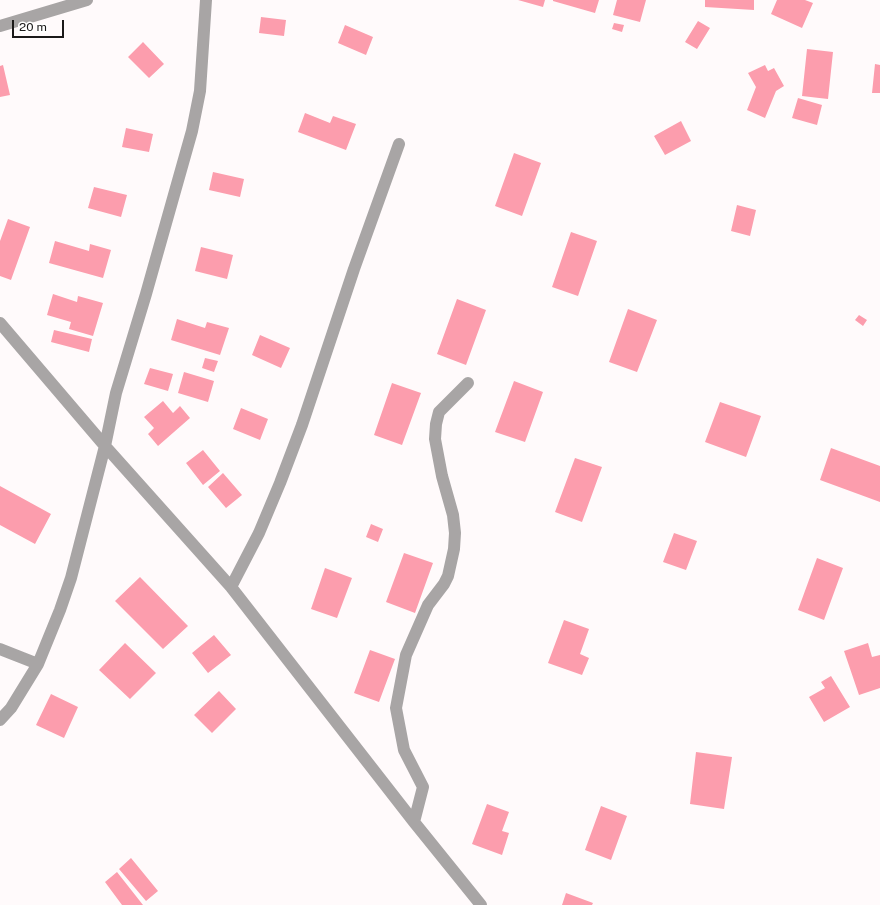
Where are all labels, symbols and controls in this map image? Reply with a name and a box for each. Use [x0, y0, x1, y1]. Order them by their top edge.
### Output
scale bar [14, 12, 66, 38]
text: 20 m [19, 20, 47, 34]

